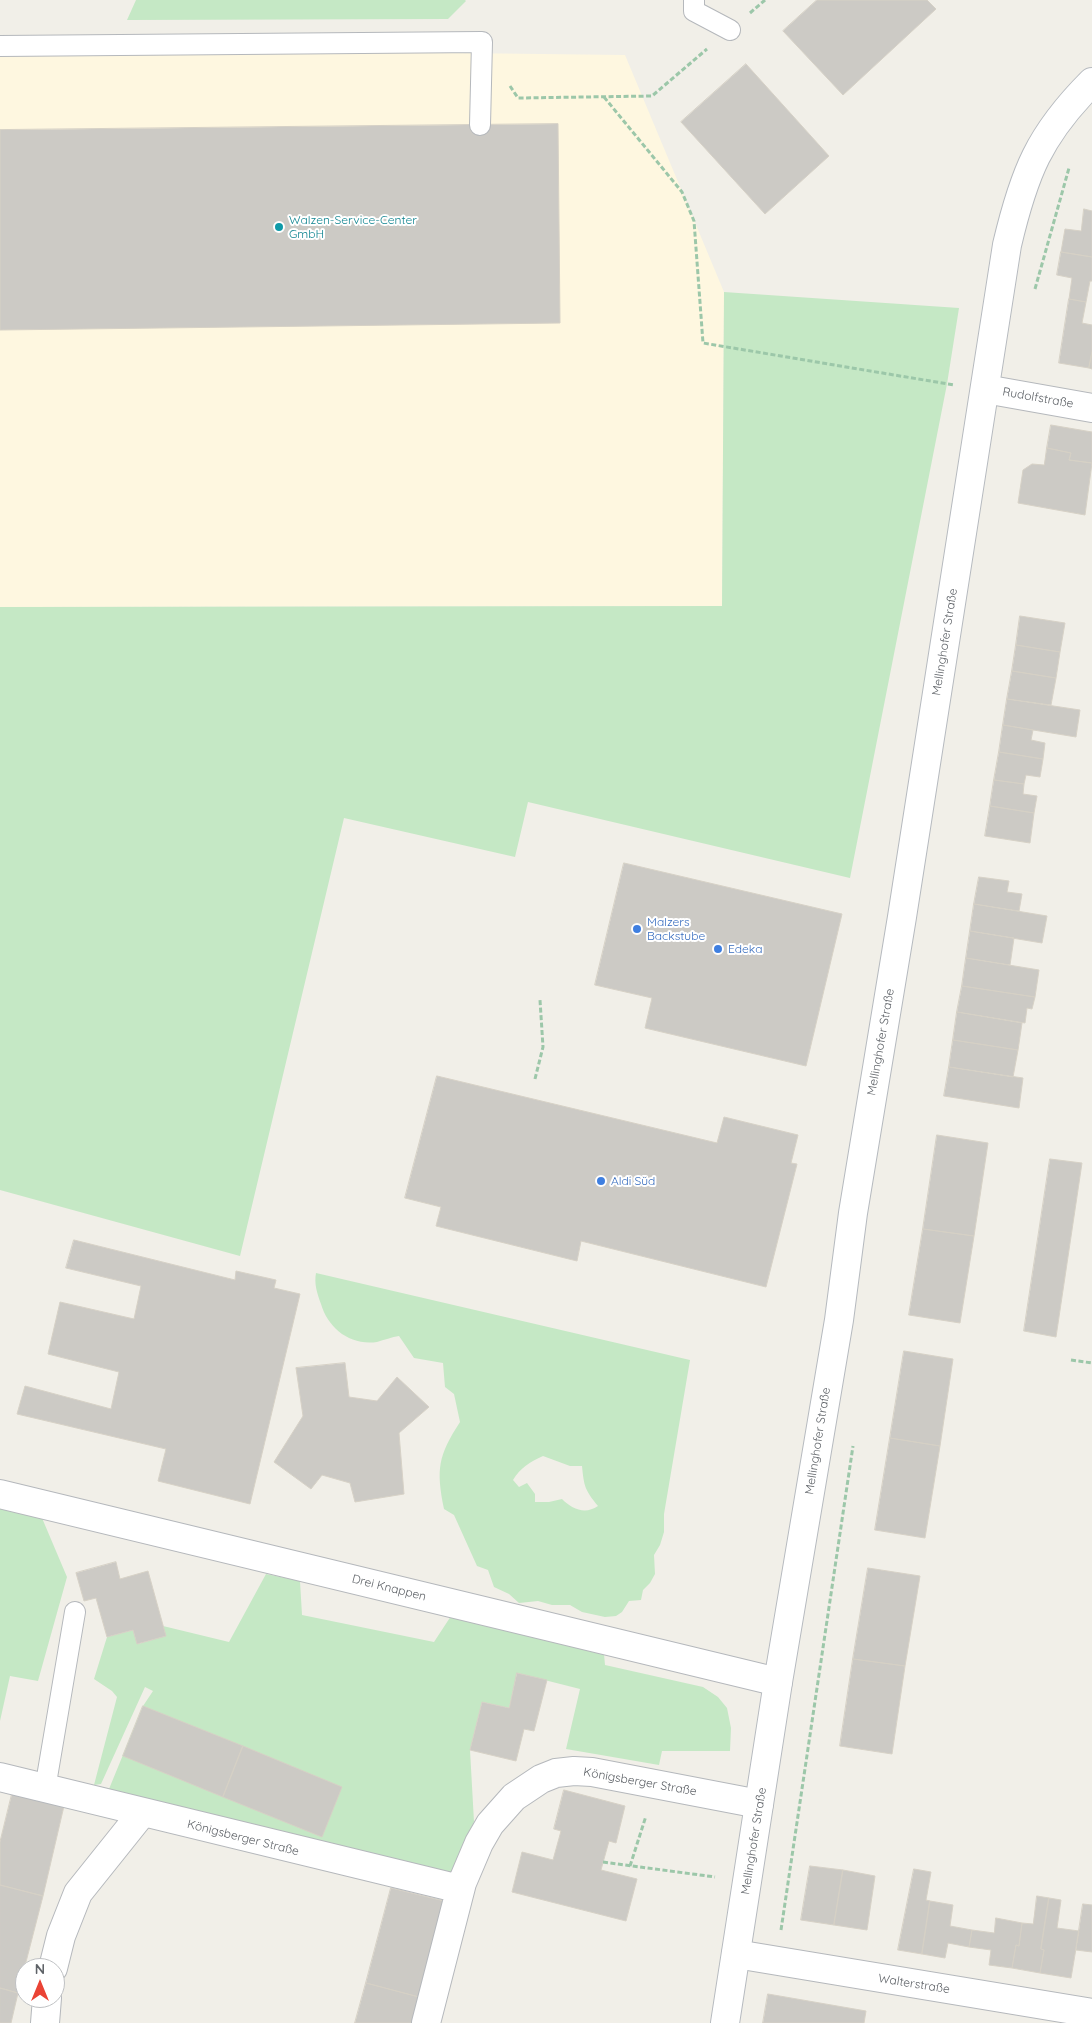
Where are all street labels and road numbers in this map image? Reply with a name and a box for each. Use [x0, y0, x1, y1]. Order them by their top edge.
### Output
street label: Rudolfstraße [1001, 385, 1075, 411]
street label: Mellinghofer Straße [929, 587, 961, 697]
street label: Mellinghofer Straße [864, 987, 898, 1097]
street label: Mellinghofer Straße [802, 1386, 834, 1496]
street label: Drei Knappen [350, 1572, 428, 1604]
street label: Königsberger Straße [582, 1765, 698, 1799]
street label: Mellinghofer Straße [738, 1786, 770, 1896]
street label: Königsberger Straße [186, 1817, 300, 1859]
street label: Walterstraße [877, 1971, 951, 1997]

